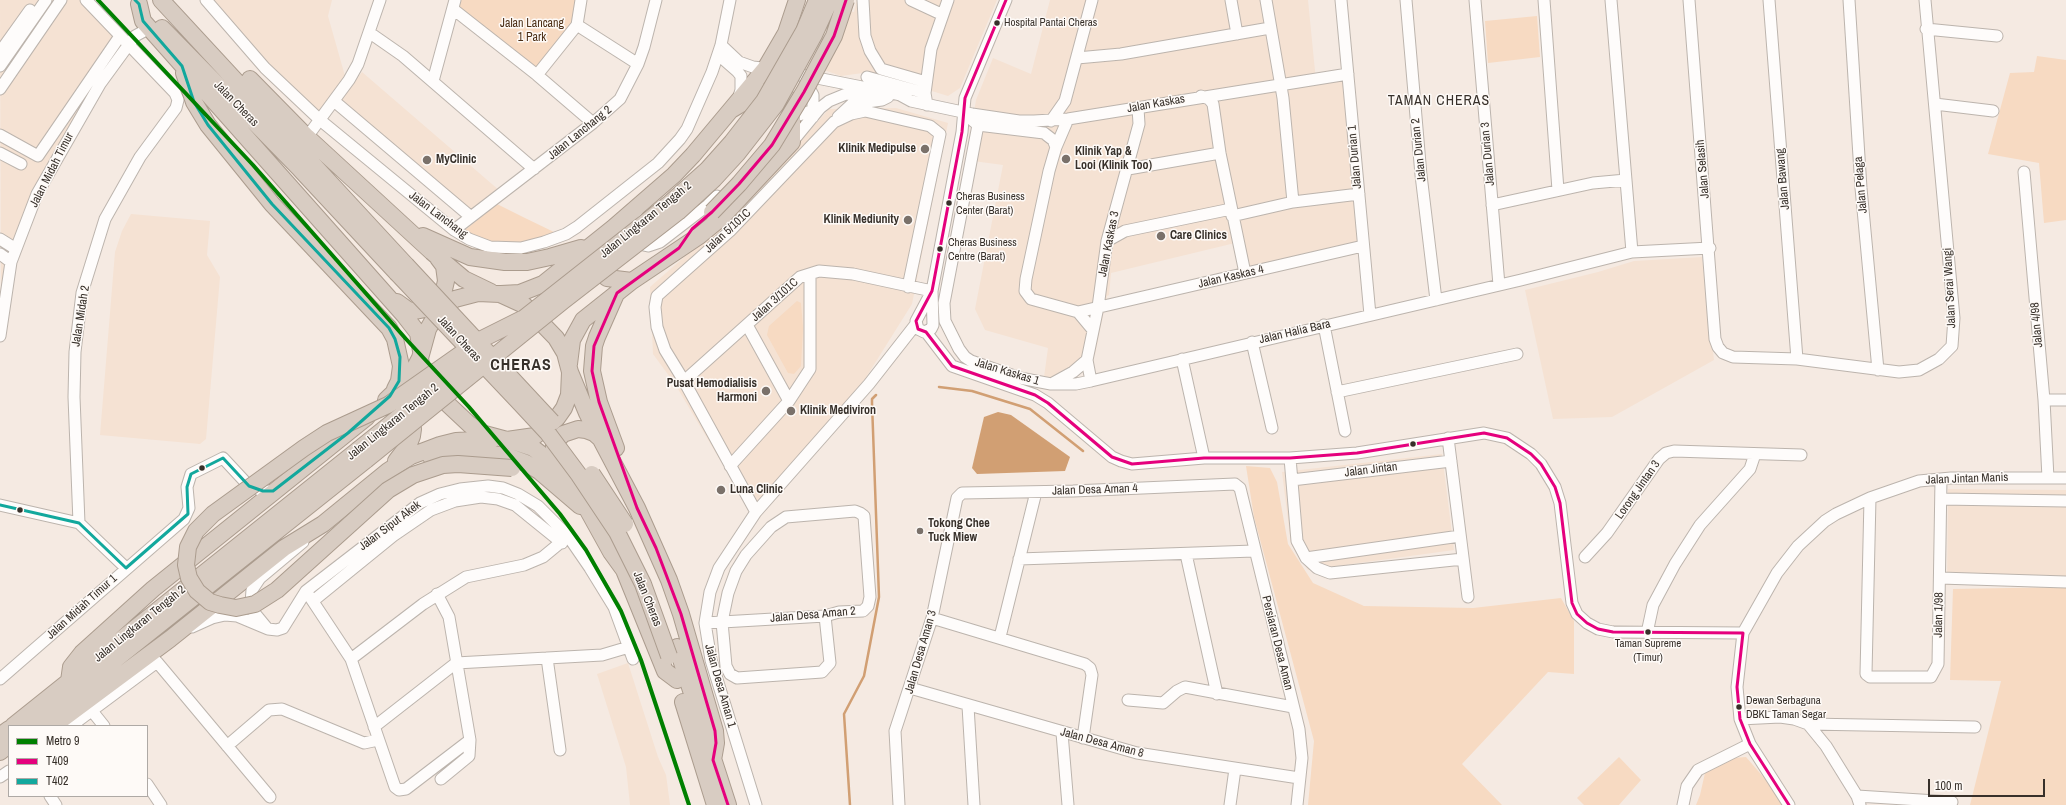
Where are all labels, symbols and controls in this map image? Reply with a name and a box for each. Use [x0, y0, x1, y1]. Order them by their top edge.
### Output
place label: Hospital Pantai Cheras [1004, 16, 1097, 30]
park label: Jalan Lancang 1 Park [500, 17, 564, 45]
marker: Hospital Pantai Cheras [992, 18, 1002, 28]
street label: Jalan Cheras [211, 78, 261, 130]
street label: Jalan Kaskas [1126, 92, 1186, 116]
district label: TAMAN CHERAS [1388, 93, 1490, 109]
street label: Jalan Lanchang 2 [545, 103, 615, 163]
street label: Jalan Durian 2 [1408, 117, 1430, 183]
street label: Jalan Durian 3 [1478, 121, 1498, 187]
street label: Jalan Durian 1 [1345, 124, 1365, 190]
street label: Jalan Midah Timur [27, 130, 77, 210]
street label: Jalan Selasih [1693, 139, 1713, 199]
place label: Klinik Medipulse [838, 142, 916, 156]
marker: Klinik Medipulse [919, 143, 931, 155]
place label: Klinik Yap & Looi (Klinik Too) [1075, 145, 1152, 173]
street label: Jalan Bawang [1773, 148, 1793, 210]
place label: MyClinic [436, 153, 476, 167]
marker: Klinik Yap & Looi (Klinik Too) [1060, 153, 1072, 165]
marker: MyClinic [421, 154, 433, 166]
street label: Jalan Pelaga [1851, 156, 1871, 214]
street label: Jalan Lingkaran Tengah 2 [597, 179, 695, 261]
street label: Jalan Lanchang [406, 188, 470, 242]
place label: Cheras Business Center (Barat) [956, 190, 1025, 216]
marker: Cheras Business Center (Barat) [944, 198, 954, 208]
street label: Jalan 5/101C [702, 206, 754, 256]
street label: Jalan Kaskas 3 [1096, 210, 1122, 278]
place label: Klinik Mediunity [824, 213, 899, 227]
marker: Klinik Mediunity [902, 214, 914, 226]
place label: Care Clinics [1170, 229, 1227, 243]
marker: Care Clinics [1155, 230, 1167, 242]
place label: Cheras Business Centre (Barat) [948, 236, 1017, 262]
marker: Cheras Business Centre (Barat) [935, 244, 945, 254]
street label: Jalan Serai Wangi [1941, 247, 1959, 329]
street label: Jalan Kaskas 4 [1197, 262, 1265, 292]
street label: Jalan 3/101C [749, 275, 801, 325]
street label: Jalan Midah 2 [69, 284, 93, 348]
street label: Jalan 4/98 [2028, 302, 2046, 348]
street label: Jalan Cheras [434, 313, 484, 365]
street label: Jalan Halia Bara [1258, 317, 1332, 347]
street label: Jalan Kaskas 1 [973, 355, 1041, 389]
district label: CHERAS [490, 356, 552, 376]
place label: Pusat Hemodialisis Harmoni [667, 377, 757, 405]
street label: Jalan Lingkaran Tengah 2 [344, 381, 442, 463]
marker: Pusat Hemodialisis Harmoni [760, 385, 772, 397]
place label: Klinik Mediviron [800, 404, 876, 418]
marker: Klinik Mediviron [785, 405, 797, 417]
unlabelled marker [1408, 439, 1418, 449]
street label: Lorong Jintan 3 [1612, 458, 1664, 522]
street label: Jalan Jintan [1344, 460, 1398, 480]
unlabelled marker [197, 463, 207, 473]
street label: Jalan Jintan Manis [1925, 470, 2009, 488]
street label: Jalan Desa Aman 4 [1052, 481, 1138, 499]
place label: Luna Clinic [730, 483, 783, 497]
marker: Luna Clinic [715, 484, 727, 496]
street label: Jalan Siput Akek [356, 498, 424, 554]
unlabelled marker [15, 505, 25, 515]
place label: Tokong Chee Tuck Miew [928, 517, 990, 545]
marker: Tokong Chee Tuck Miew [915, 526, 925, 536]
street label: Jalan Cheras [629, 569, 665, 629]
street label: Jalan Midah Timur 1 [44, 572, 120, 642]
street label: Jalan Lingkaran Tengah 2 [91, 583, 189, 665]
street label: Jalan 1/98 [1931, 592, 1947, 638]
street label: Persiaran Desa Aman [1258, 594, 1296, 692]
street label: Jalan Desa Aman 2 [770, 604, 856, 626]
street label: Jalan Desa Aman 3 [902, 609, 940, 695]
marker: Taman Supreme (Timur) [1643, 627, 1653, 637]
place label: Taman Supreme (Timur) [1615, 637, 1681, 663]
street label: Jalan Desa Aman 1 [701, 643, 739, 729]
place label: Dewan Serbaguna DBKL Taman Segar [1746, 694, 1826, 720]
marker: Dewan Serbaguna DBKL Taman Segar [1734, 702, 1744, 712]
legend [8, 725, 148, 797]
street label: Jalan Desa Aman 8 [1059, 725, 1145, 761]
text: Metro 9 [46, 733, 79, 749]
text: T409 [46, 753, 68, 769]
scale bar [1930, 771, 2047, 797]
text: T402 [46, 773, 68, 789]
text: 100 m [1935, 778, 1962, 794]

